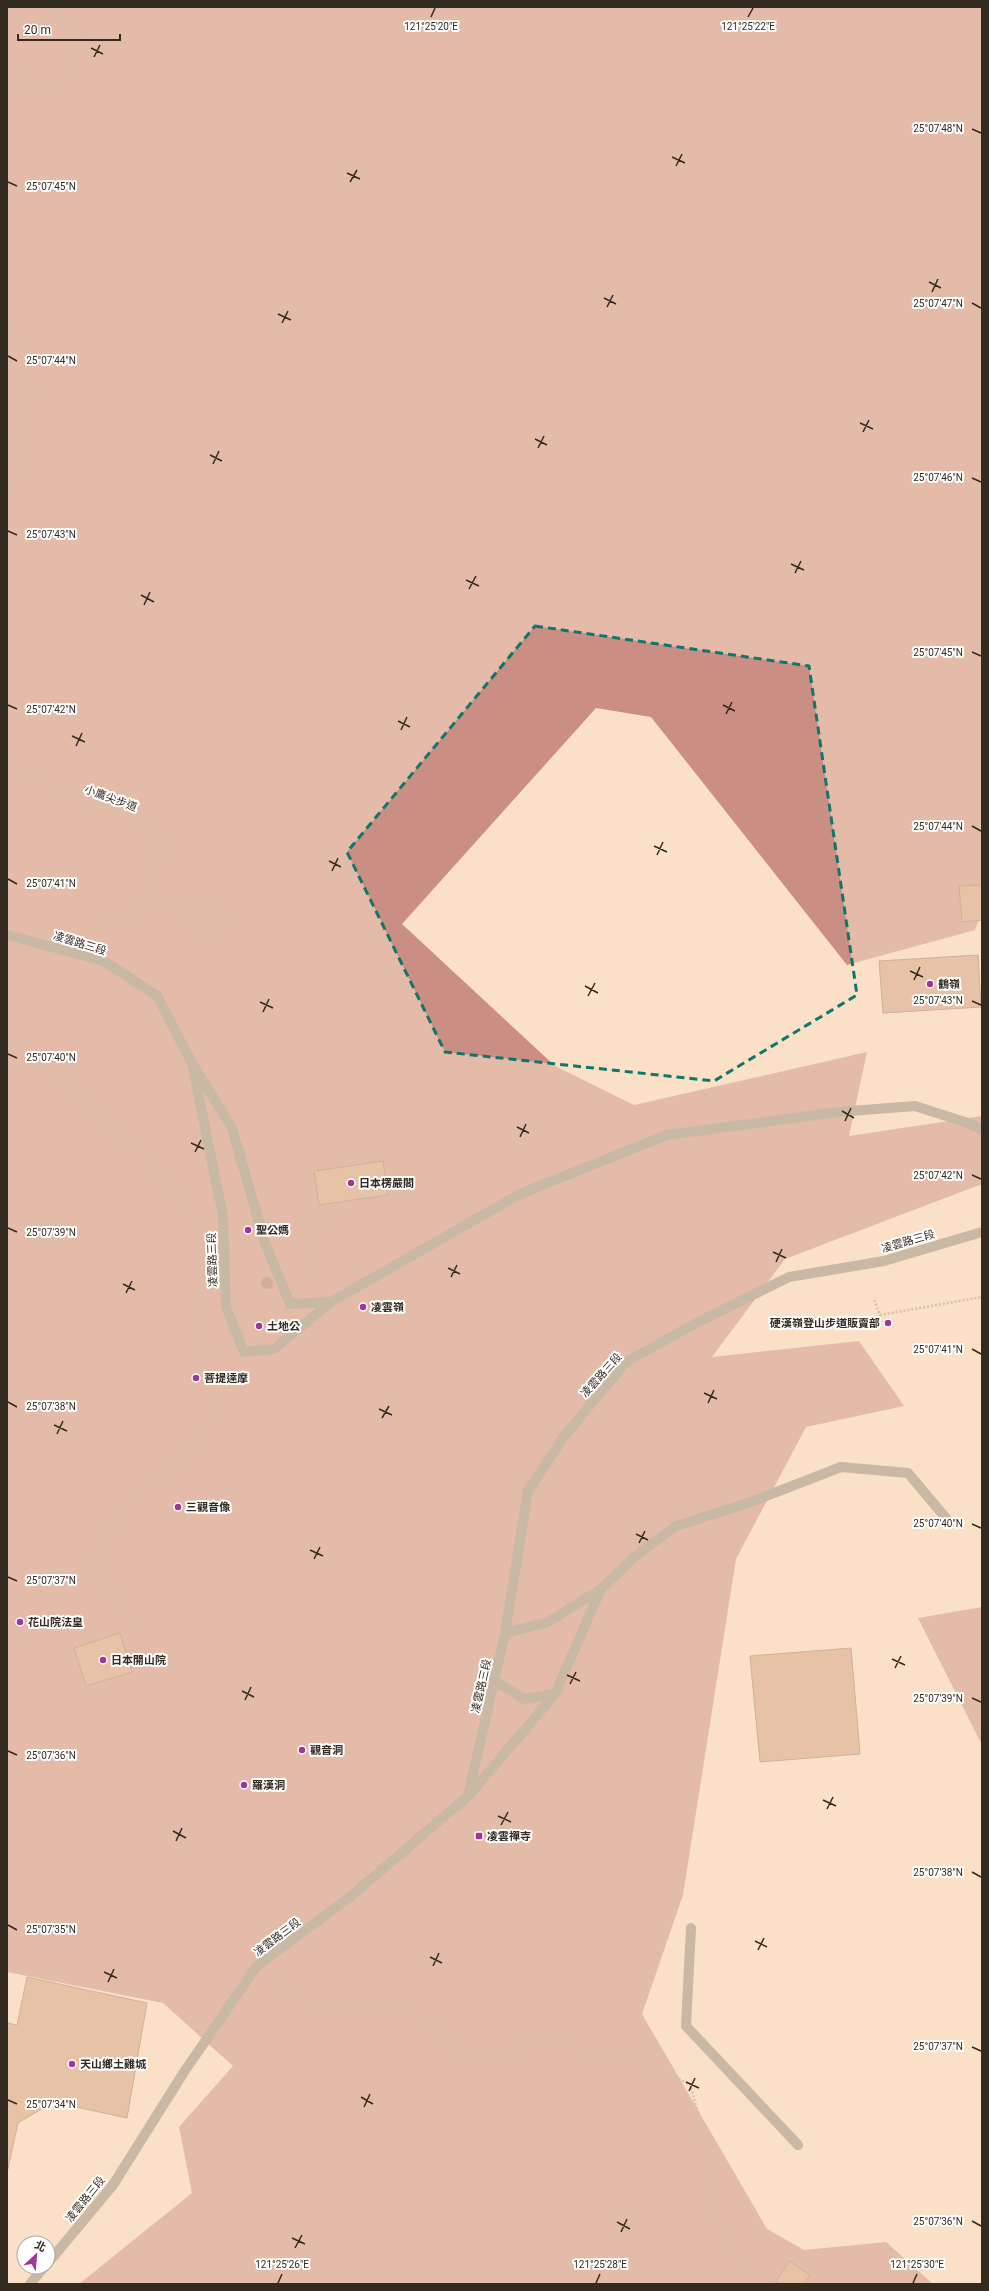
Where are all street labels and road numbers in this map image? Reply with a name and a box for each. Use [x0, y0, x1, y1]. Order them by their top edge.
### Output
street label: 小鷹尖步道 [83, 783, 139, 814]
street label: 凌雲路三段 [52, 929, 108, 958]
street label: 凌雲路三段 [880, 1228, 936, 1255]
street label: 凌雲路三段 [205, 1232, 220, 1288]
street label: 凌雲路三段 [578, 1351, 625, 1400]
street label: 凌雲路三段 [469, 1658, 494, 1714]
street label: 凌雲路三段 [251, 1916, 303, 1959]
street label: 凌雲路三段 [63, 2174, 108, 2225]

